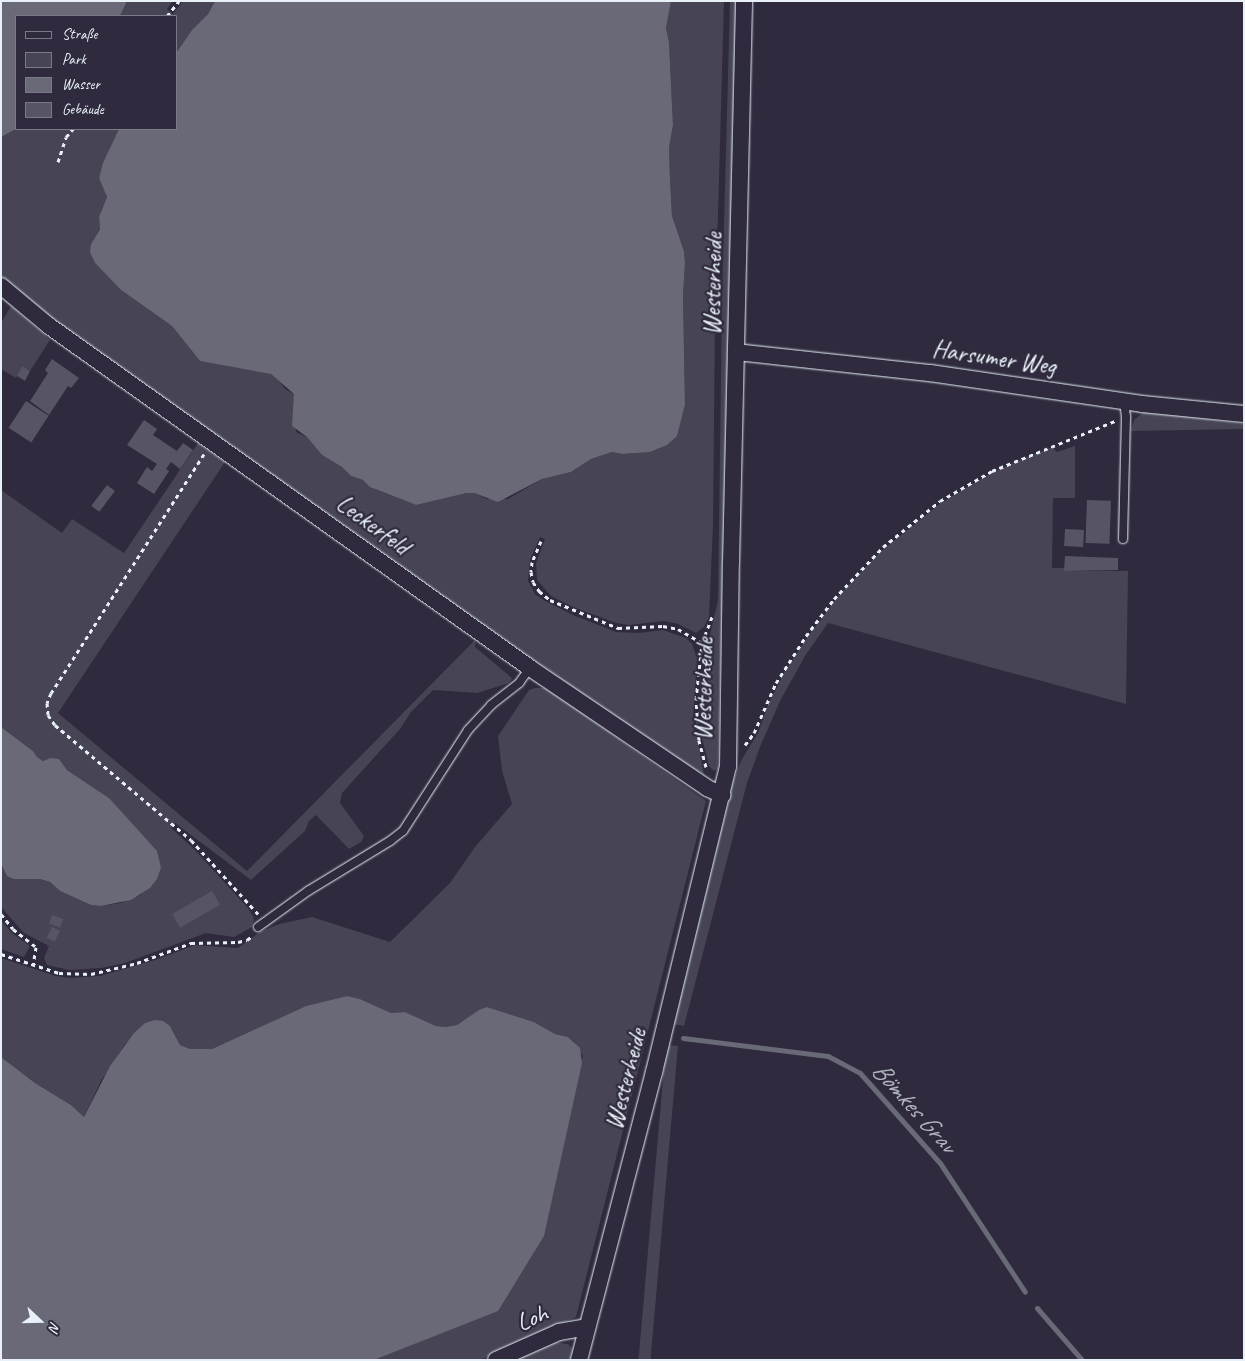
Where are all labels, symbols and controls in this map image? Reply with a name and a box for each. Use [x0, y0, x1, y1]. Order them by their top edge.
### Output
legend [15, 15, 178, 130]
text: Straße [62, 25, 97, 44]
text: Park [62, 50, 86, 69]
text: Wasser [62, 75, 100, 94]
text: Gebäude [62, 100, 104, 119]
street label: Westerheide [697, 232, 729, 336]
street label: Harsumer Weg [930, 335, 1058, 381]
street label: Leckerfeld [330, 488, 416, 562]
street label: Westerheide [688, 637, 720, 741]
street label: Westerheide [599, 1026, 653, 1132]
water label: Bömkes Grav [865, 1055, 963, 1159]
north arrow [15, 1296, 65, 1346]
street label: Loh [512, 1298, 552, 1338]
text: N [45, 1319, 64, 1334]

